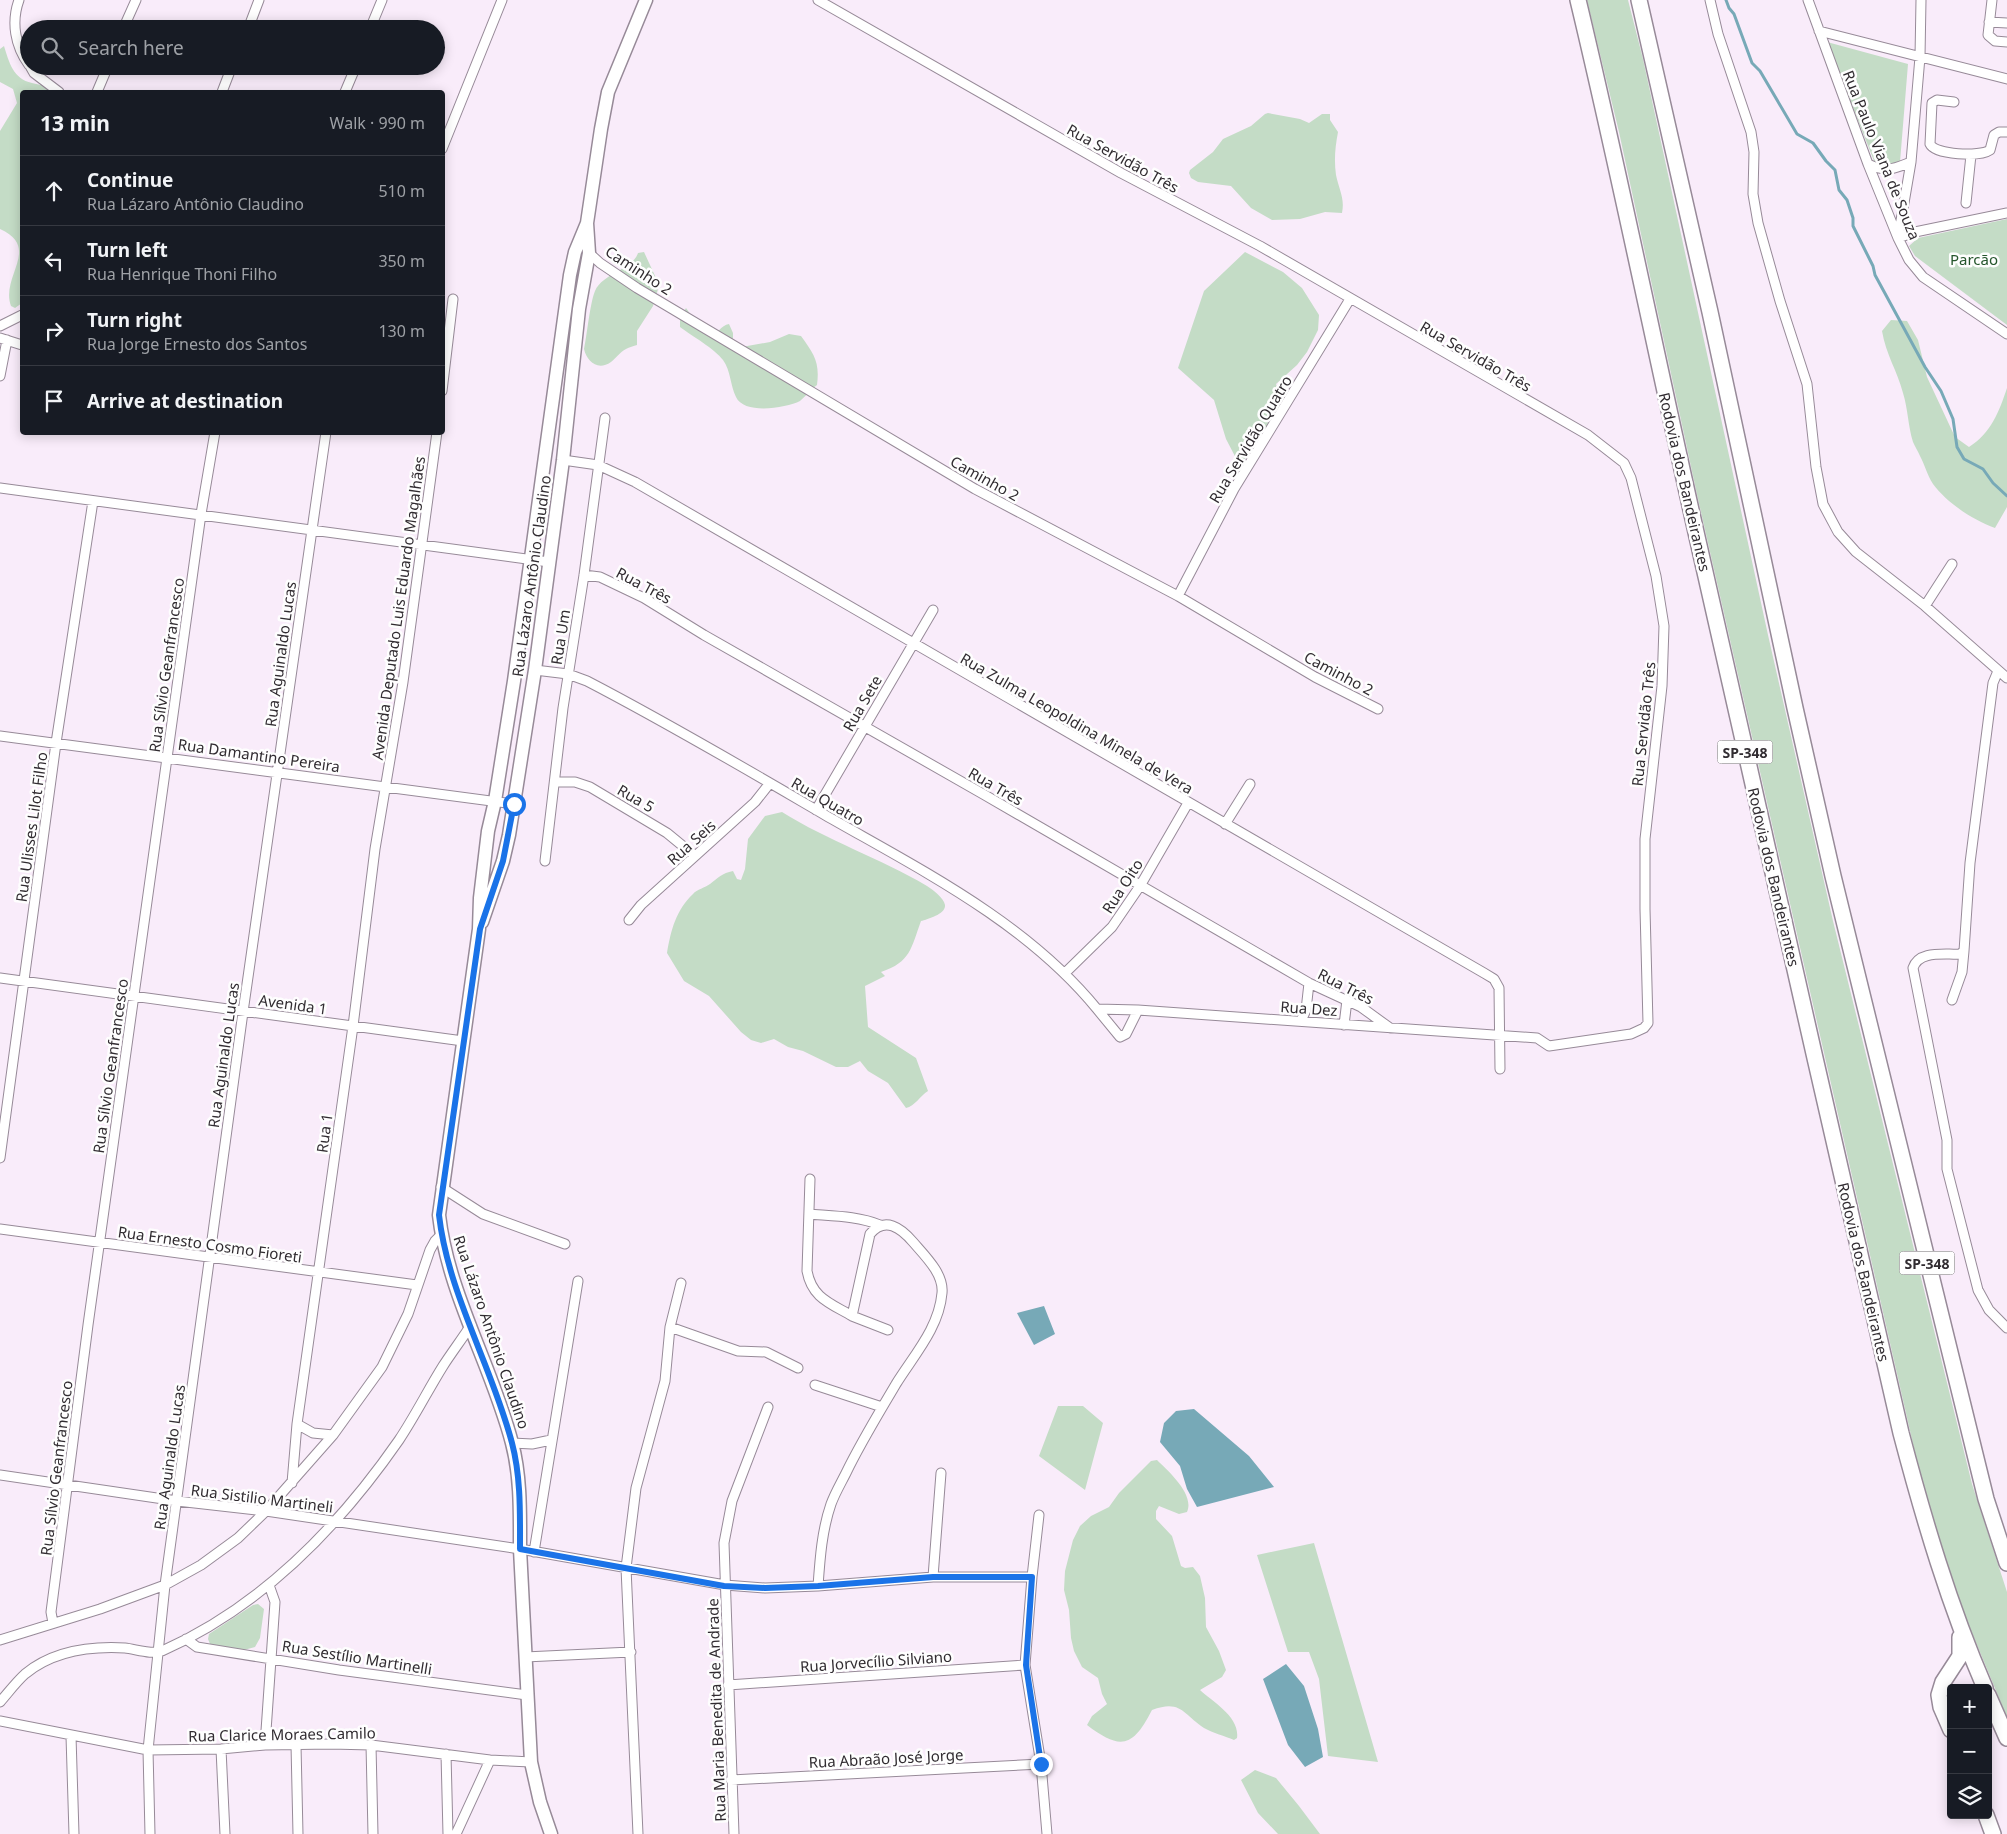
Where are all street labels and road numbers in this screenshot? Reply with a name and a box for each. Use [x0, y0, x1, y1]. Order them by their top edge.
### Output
street label: Rua Paulo Viana de Souza [1839, 67, 1925, 243]
street label: Rua Servidão Três [1063, 119, 1183, 197]
street label: Caminho 2 [602, 241, 676, 299]
street label: Rua Servidão Três [1417, 316, 1535, 396]
street label: Rua Servidão Quatro [1204, 371, 1296, 507]
street label: Rodovia dos Bandeirantes [1655, 390, 1715, 574]
street label: Caminho 2 [947, 451, 1023, 505]
street label: Avenida Deputado Luis Eduardo Magalhães [367, 455, 429, 761]
street label: Rua Lázaro Antônio Claudino [507, 474, 555, 678]
street label: Rua Três [613, 562, 675, 608]
street label: Rua Sílvio Geanfrancesco [144, 576, 188, 754]
street label: Rua Aguinaldo Lucas [260, 580, 300, 728]
street label: Rua Um [546, 608, 574, 666]
street label: Caminho 2 [1301, 646, 1377, 700]
street label: Rua Zulma Leopoldina Minela de Vera [957, 648, 1197, 798]
street label: Rua Servidão Três [1627, 661, 1659, 787]
street label: Rua Sete [838, 671, 886, 735]
street label: Rua Damantino Pereira [177, 734, 341, 776]
road number: SP-348 [1718, 740, 1772, 764]
street label: Rua Ulisses Lilot Filho [11, 751, 51, 903]
street label: Rua Três [965, 762, 1027, 810]
street label: Rua Quatro [788, 772, 868, 830]
street label: Rua 5 [614, 779, 658, 817]
street label: Rodovia dos Bandeirantes [1744, 785, 1804, 969]
street label: Rua Seis [663, 815, 719, 869]
street label: Rua Oito [1097, 855, 1147, 917]
street label: Rua Três [1315, 963, 1377, 1009]
street label: Rua Sílvio Geanfrancesco [88, 977, 132, 1155]
street label: Rua Aguinaldo Lucas [203, 981, 243, 1129]
street label: Avenida 1 [257, 989, 329, 1019]
street label: Rua Dez [1280, 996, 1338, 1020]
street label: Rua 1 [311, 1112, 337, 1154]
street label: Rodovia dos Bandeirantes [1834, 1180, 1894, 1364]
street label: Rua Ernesto Cosmo Fioreti [117, 1221, 303, 1267]
street label: Rua Lázaro Antônio Claudino [449, 1233, 535, 1431]
road number: SP-348 [1900, 1252, 1954, 1274]
street label: Rua Sílvio Geanfrancesco [35, 1379, 77, 1557]
street label: Rua Aguinaldo Lucas [149, 1383, 189, 1531]
street label: Rua Sistilio Martineli [190, 1479, 334, 1517]
street label: Rua Maria Benedita de Andrade [702, 1598, 730, 1822]
street label: Rua Sestílio Martinelli [281, 1635, 433, 1679]
street label: Rua Jorvecílio Silviano [799, 1646, 953, 1676]
street label: Rua Clarice Moraes Camilo [188, 1722, 376, 1746]
street label: Rua Abraão José Jorge [808, 1744, 964, 1772]

